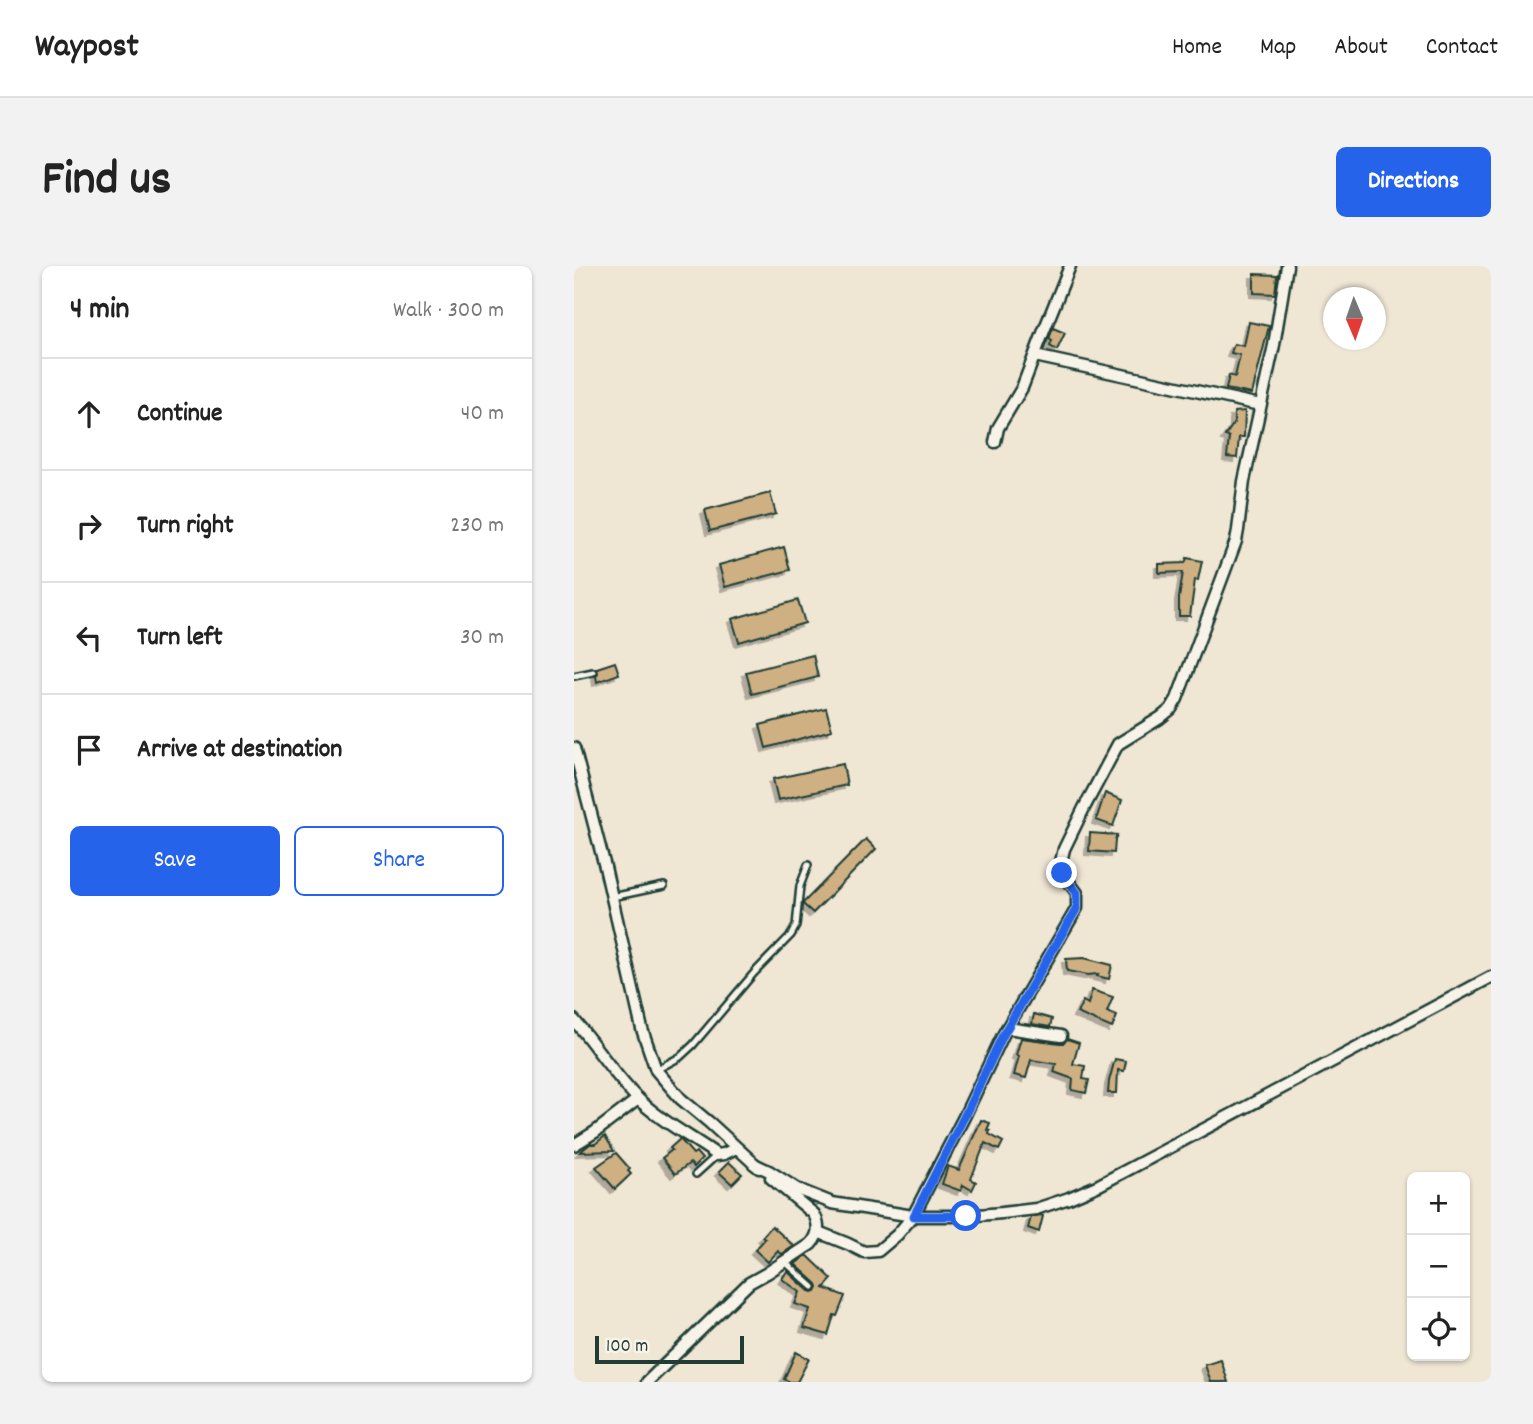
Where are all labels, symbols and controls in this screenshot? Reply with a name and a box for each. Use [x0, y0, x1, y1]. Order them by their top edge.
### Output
text: Waypost [35, 25, 139, 72]
text: Home [1172, 31, 1222, 65]
text: Map [1260, 31, 1296, 65]
text: About [1334, 31, 1388, 65]
text: Contact [1426, 31, 1498, 65]
text: Find us [42, 147, 171, 217]
button: Directions [1336, 147, 1491, 217]
north arrow [1323, 287, 1386, 350]
text: 4 min [70, 290, 129, 333]
text: Walk · 300 m [393, 295, 504, 328]
icon: ahead [70, 395, 108, 433]
text: Continue [137, 396, 222, 433]
text: 40 m [461, 398, 504, 431]
icon: right [70, 507, 108, 545]
text: Turn right [137, 508, 234, 545]
text: 230 m [450, 510, 504, 543]
icon: left [70, 619, 108, 657]
text: Turn left [137, 620, 223, 657]
text: 30 m [460, 622, 504, 655]
icon: arrive [70, 731, 108, 769]
text: Arrive at destination [137, 732, 342, 769]
button: Save [70, 826, 280, 896]
button: Share [294, 826, 504, 896]
route end [1046, 857, 1077, 888]
map controls [1407, 1172, 1470, 1361]
button: + [1407, 1172, 1470, 1235]
route start [950, 1200, 981, 1231]
button: − [1407, 1235, 1470, 1298]
button: locate [1407, 1298, 1470, 1361]
scale bar [595, 1333, 744, 1365]
text: 100 m [606, 1334, 648, 1361]

